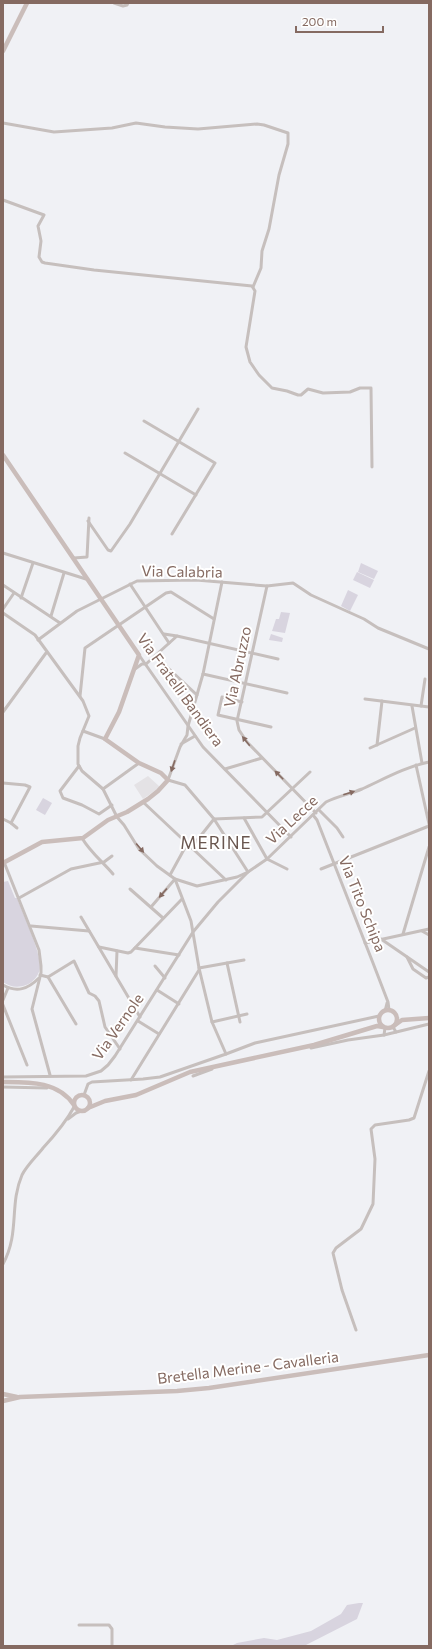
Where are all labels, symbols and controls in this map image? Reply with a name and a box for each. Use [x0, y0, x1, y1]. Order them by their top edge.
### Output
scale bar [296, 8, 383, 34]
text: 200 m [302, 14, 337, 28]
street label: Via Calabria [141, 561, 223, 581]
street label: Via Abruzzo [220, 625, 254, 709]
street label: Via Fratelli Bandiera [134, 629, 228, 750]
one-way arrow [242, 735, 251, 746]
one-way arrow [170, 760, 176, 772]
one-way arrow [274, 770, 284, 780]
one-way arrow [343, 790, 355, 796]
street label: Via Lecce [262, 791, 321, 848]
district label: MERINE [180, 832, 252, 853]
one-way arrow [135, 843, 144, 854]
street label: Via Tito Schipa [336, 853, 390, 954]
one-way arrow [159, 889, 168, 898]
street label: Via Vernole [88, 990, 147, 1063]
street label: Bretella Merine - Cavalleria [156, 1347, 340, 1387]

